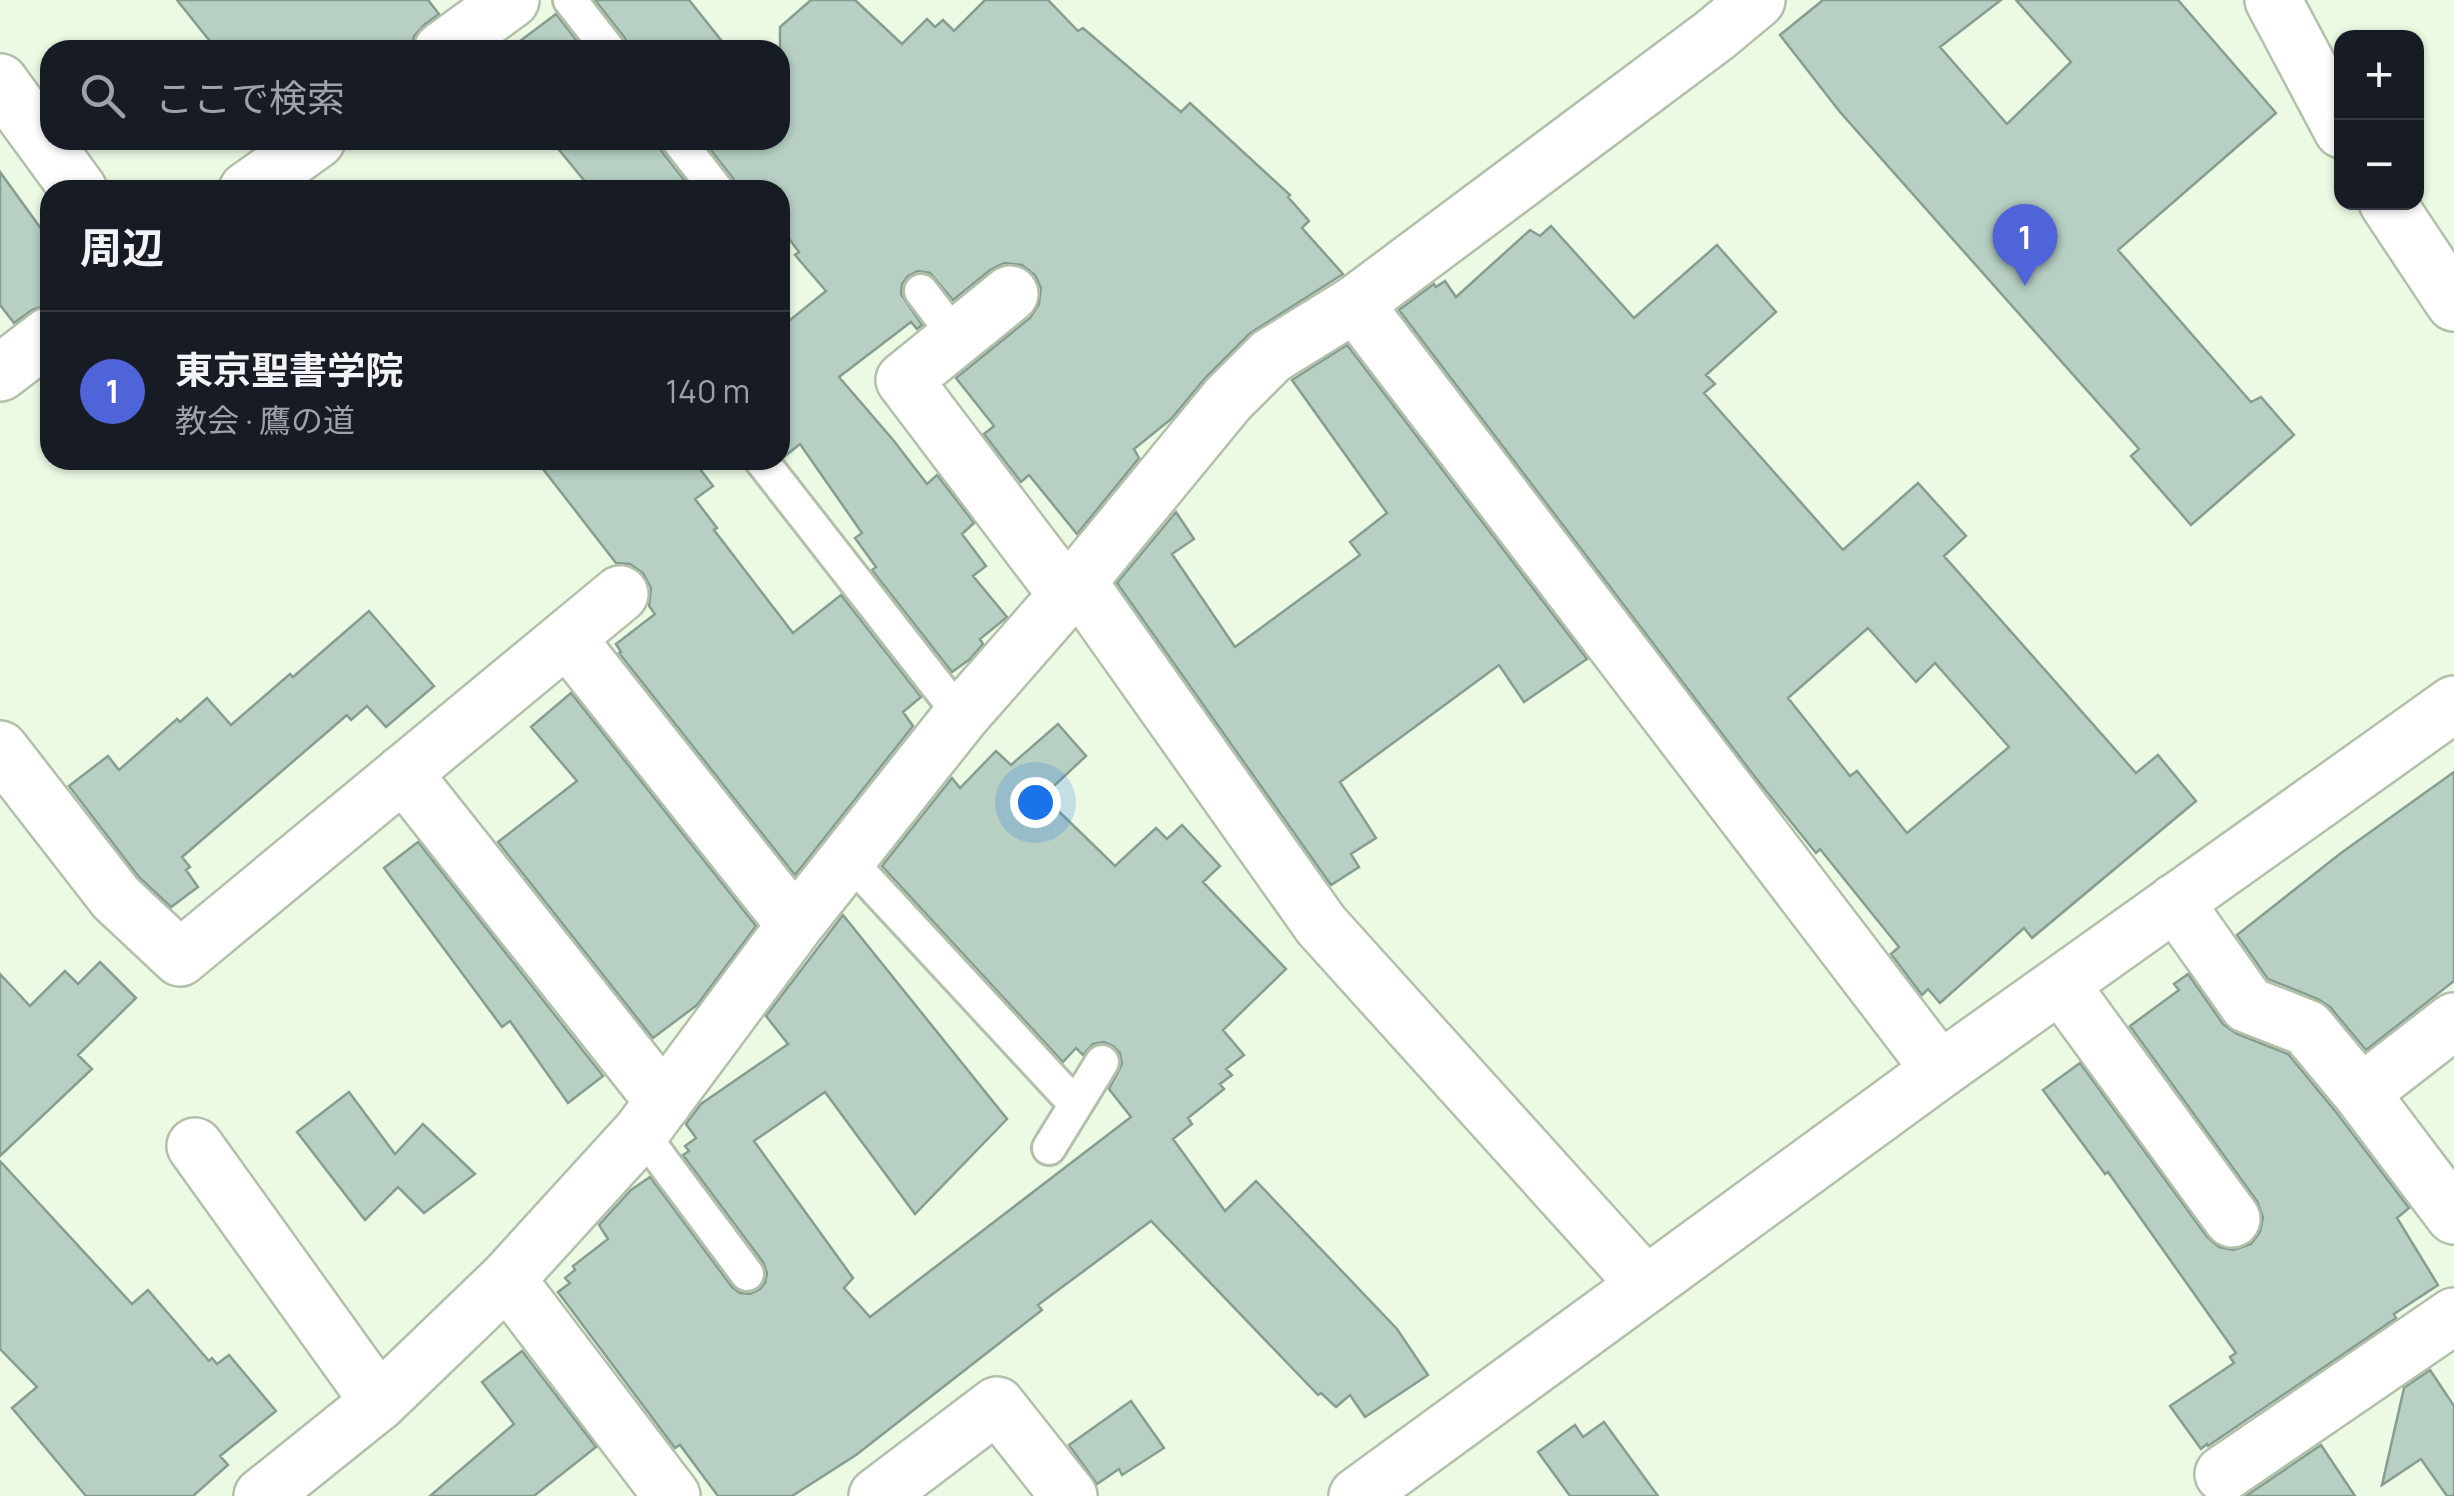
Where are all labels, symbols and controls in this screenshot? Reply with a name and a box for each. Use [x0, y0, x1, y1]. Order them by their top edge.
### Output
map controls [2334, 30, 2424, 210]
button: + [2334, 30, 2424, 120]
search box [40, 40, 790, 150]
icon: search [75, 68, 130, 123]
text: ここで検索 [155, 71, 345, 123]
button: − [2334, 120, 2424, 210]
pin: 1 [1992, 204, 2058, 286]
text: 周辺 [80, 218, 164, 276]
text: 東京聖書学院 [175, 343, 403, 395]
text: 1 [105, 369, 120, 413]
text: 140 m [666, 369, 750, 413]
text: 教会 · 鷹の道 [175, 398, 355, 442]
your location [1010, 777, 1061, 828]

